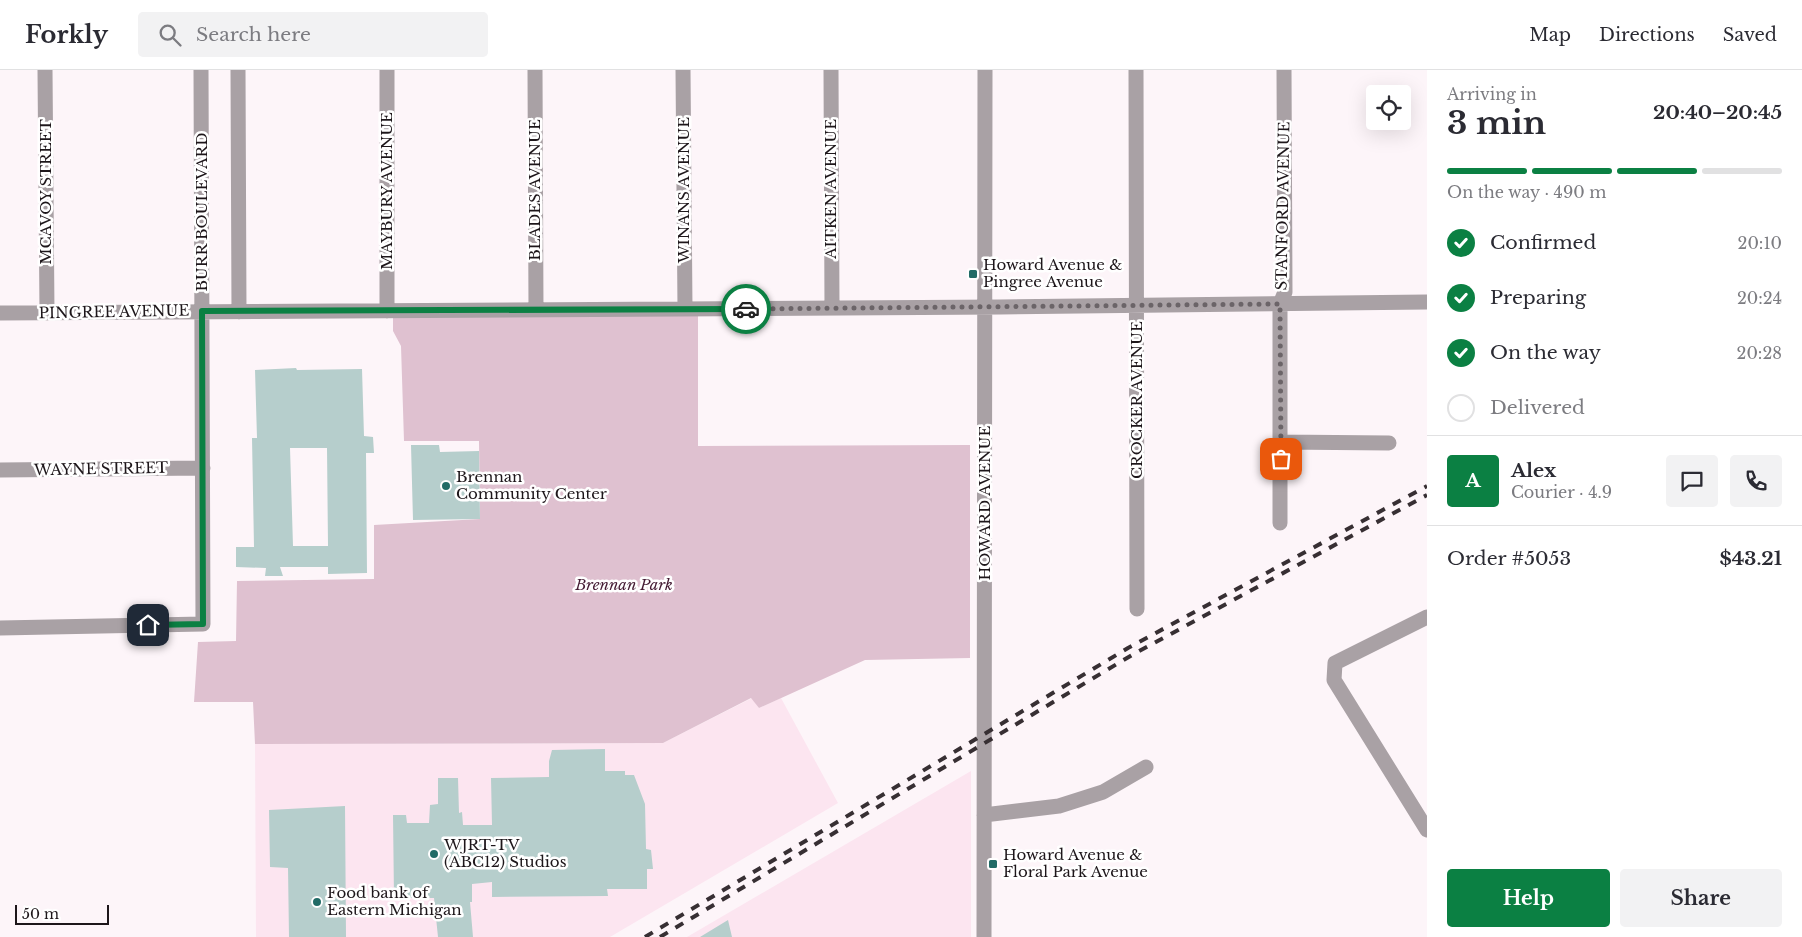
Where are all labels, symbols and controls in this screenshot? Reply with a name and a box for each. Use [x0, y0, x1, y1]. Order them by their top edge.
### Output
search box [138, 12, 488, 57]
text: Forkly [25, 20, 108, 49]
icon: search [156, 21, 184, 49]
text: Search here [196, 23, 311, 46]
text: Map [1529, 24, 1571, 46]
text: Directions [1599, 24, 1695, 46]
text: Saved [1723, 24, 1777, 46]
text: Arriving in [1447, 84, 1537, 104]
map controls [1366, 85, 1411, 130]
button: locate [1366, 85, 1411, 130]
text: 20:40–20:45 [1653, 101, 1782, 124]
text: 3 min [1447, 103, 1546, 143]
street label: MAYBURY AVENUE [377, 112, 396, 270]
street label: WINANS AVENUE [674, 117, 693, 264]
street label: MCAVOY STREET [36, 119, 55, 265]
street label: BLADES AVENUE [525, 119, 544, 261]
street label: AITKEN AVENUE [821, 119, 840, 260]
street label: STANFORD AVENUE [1272, 121, 1293, 291]
street label: BURR BOULEVARD [192, 132, 211, 292]
text: On the way · 490 m [1447, 182, 1606, 202]
icon: check [1447, 229, 1475, 257]
text: Confirmed [1490, 231, 1596, 254]
text: 20:10 [1738, 233, 1782, 253]
place label: Howard Avenue & Pingree Avenue [983, 255, 1122, 291]
marker: Howard Avenue & Pingree Avenue [967, 268, 979, 280]
courier [721, 284, 771, 334]
icon: check [1447, 284, 1475, 312]
text: Preparing [1490, 286, 1586, 309]
text: 20:24 [1737, 288, 1782, 308]
icon: car [732, 295, 760, 323]
street label: PINGREE AVENUE [38, 301, 190, 322]
street label: CROCKER AVENUE [1127, 321, 1146, 479]
icon: check [1447, 339, 1475, 367]
text: On the way [1490, 341, 1601, 364]
text: 20:28 [1737, 343, 1782, 363]
text: Delivered [1490, 396, 1585, 419]
street label: HOWARD AVENUE [975, 426, 994, 580]
pin [1260, 438, 1302, 480]
icon: bag [1267, 445, 1295, 473]
button: chat [1666, 455, 1718, 507]
button: phone [1730, 455, 1782, 507]
street label: WAYNE STREET [33, 458, 168, 479]
text: Alex [1511, 459, 1556, 482]
place label: Brennan Community Center [456, 467, 608, 503]
text: A [1465, 469, 1481, 492]
marker: Brennan Community Center [440, 480, 452, 492]
text: Courier · 4.9 [1511, 482, 1612, 502]
text: Order #5053 [1447, 547, 1571, 570]
text: $43.21 [1719, 547, 1782, 570]
park label: Brennan Park [574, 575, 673, 594]
pin [127, 604, 169, 646]
icon: home [134, 611, 162, 639]
place label: WJRT-TV (ABC12) Studios [443, 835, 567, 871]
place label: Howard Avenue & Floral Park Avenue [1003, 845, 1148, 881]
marker: WJRT-TV (ABC12) Studios [428, 848, 440, 860]
marker: Howard Avenue & Floral Park Avenue [987, 858, 999, 870]
button: Help [1447, 869, 1610, 927]
button: Share [1620, 869, 1782, 927]
place label: Food bank of Eastern Michigan [327, 883, 462, 919]
marker: Food bank of Eastern Michigan [311, 896, 323, 908]
scale bar [15, 902, 109, 925]
text: 50 m [22, 905, 59, 923]

